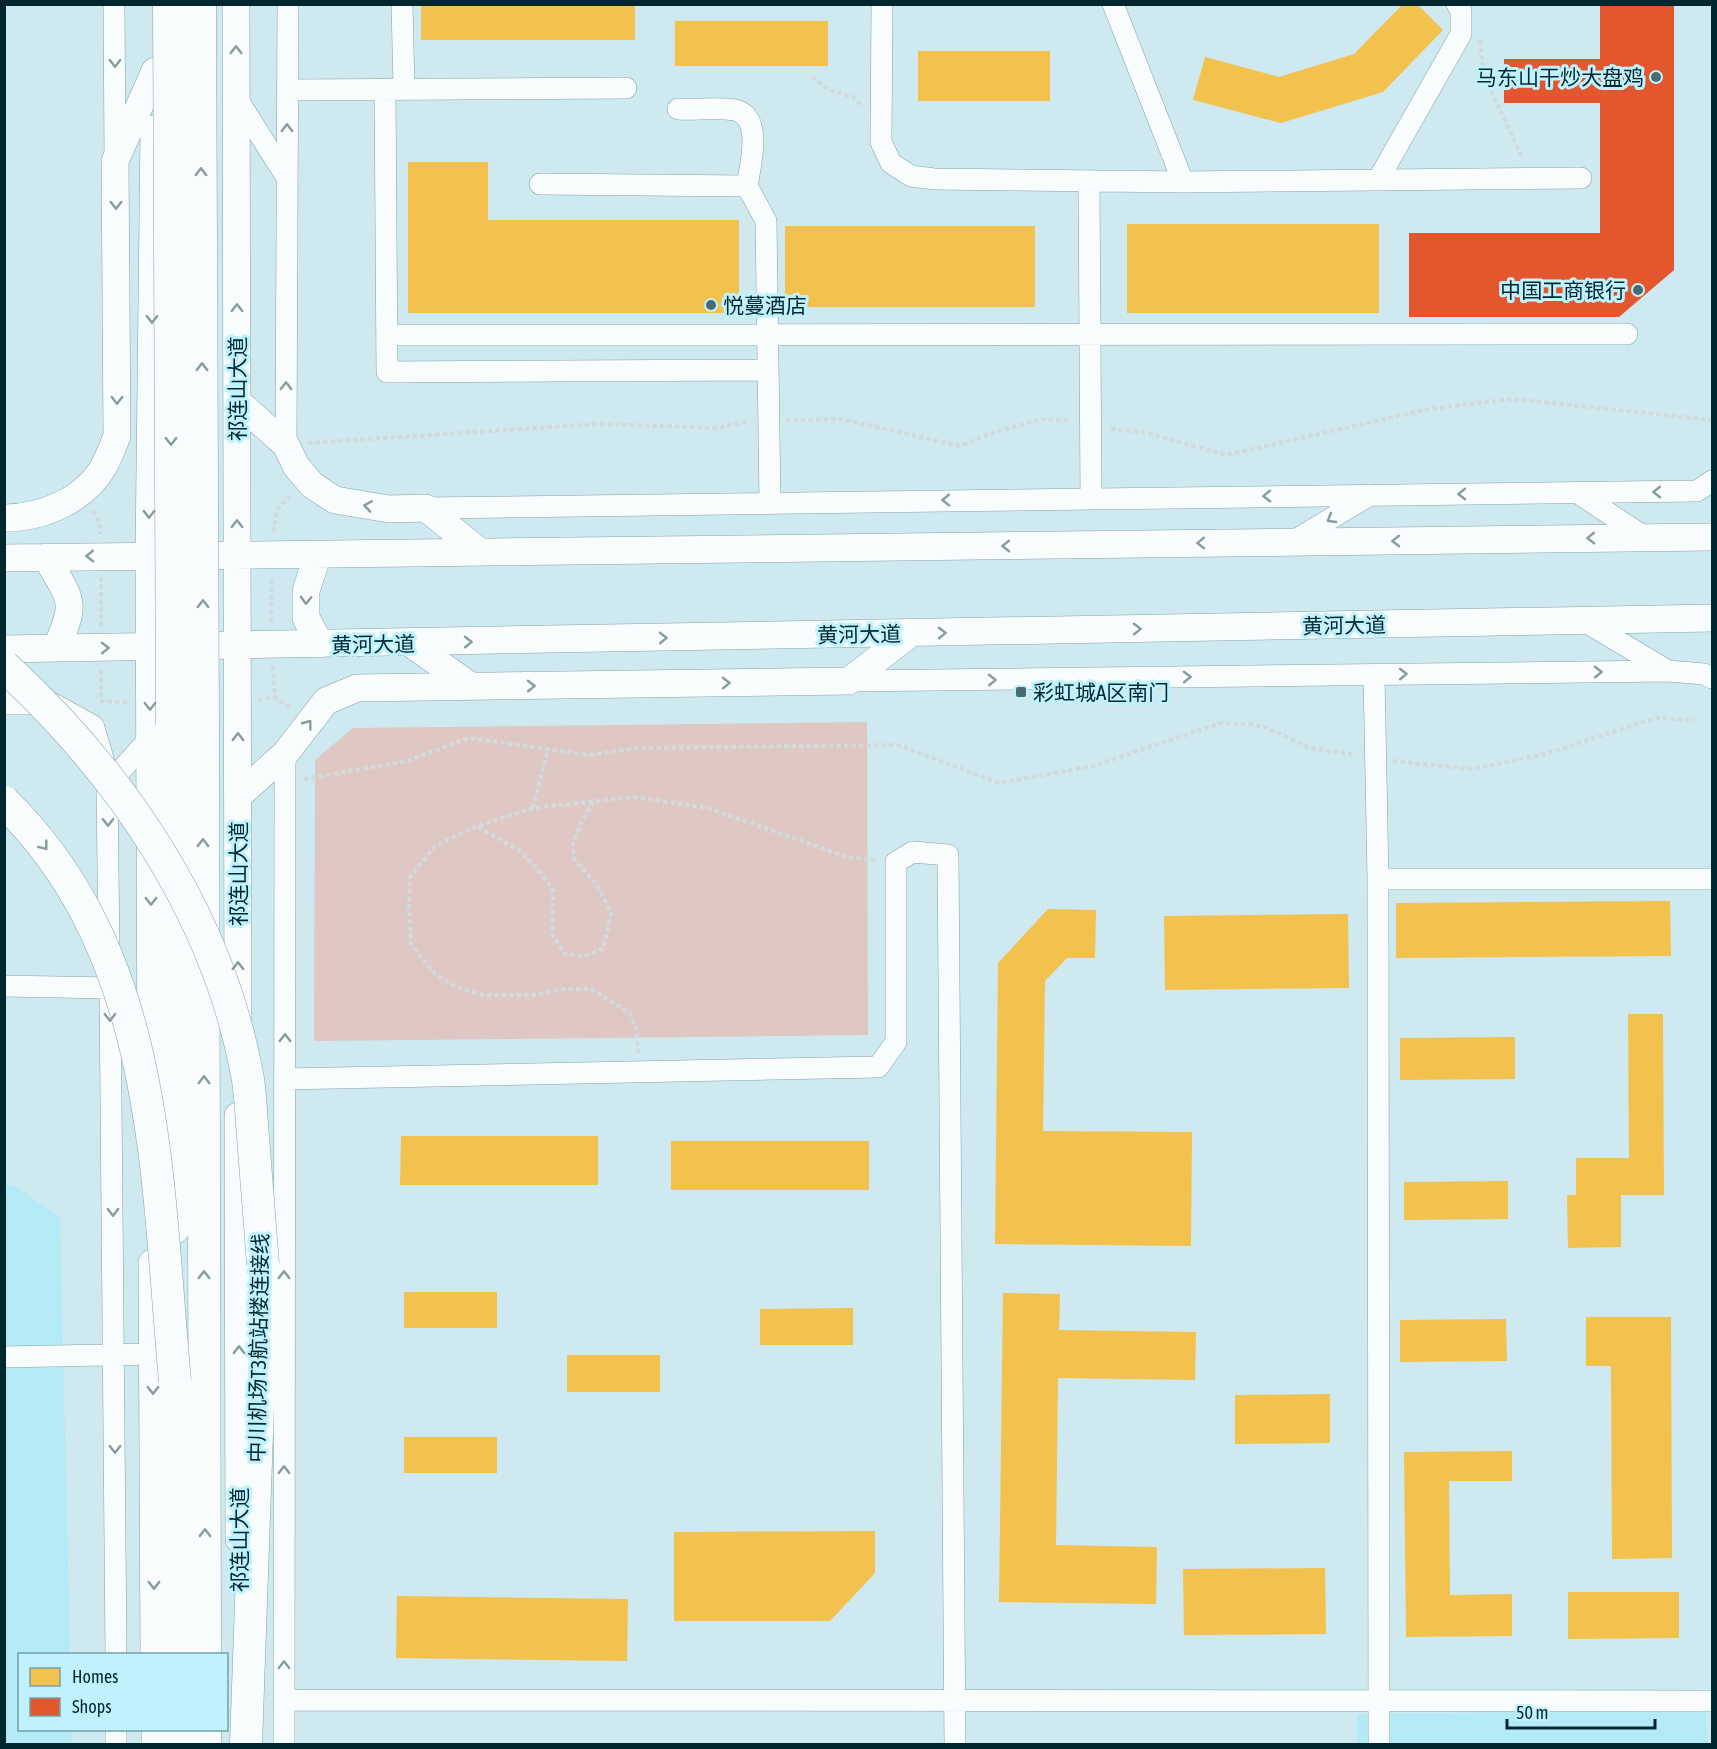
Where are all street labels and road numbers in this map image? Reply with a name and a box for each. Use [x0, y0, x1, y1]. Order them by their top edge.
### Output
street label: 祁连山大道 [225, 337, 249, 442]
street label: 黄河大道 [1302, 612, 1386, 638]
street label: 黄河大道 [817, 621, 901, 647]
street label: 黄河大道 [331, 631, 415, 657]
street label: 祁连山大道 [226, 822, 250, 927]
street label: 中川机场T3航站楼连接线 [244, 1233, 272, 1463]
street label: 祁连山大道 [227, 1488, 251, 1593]

